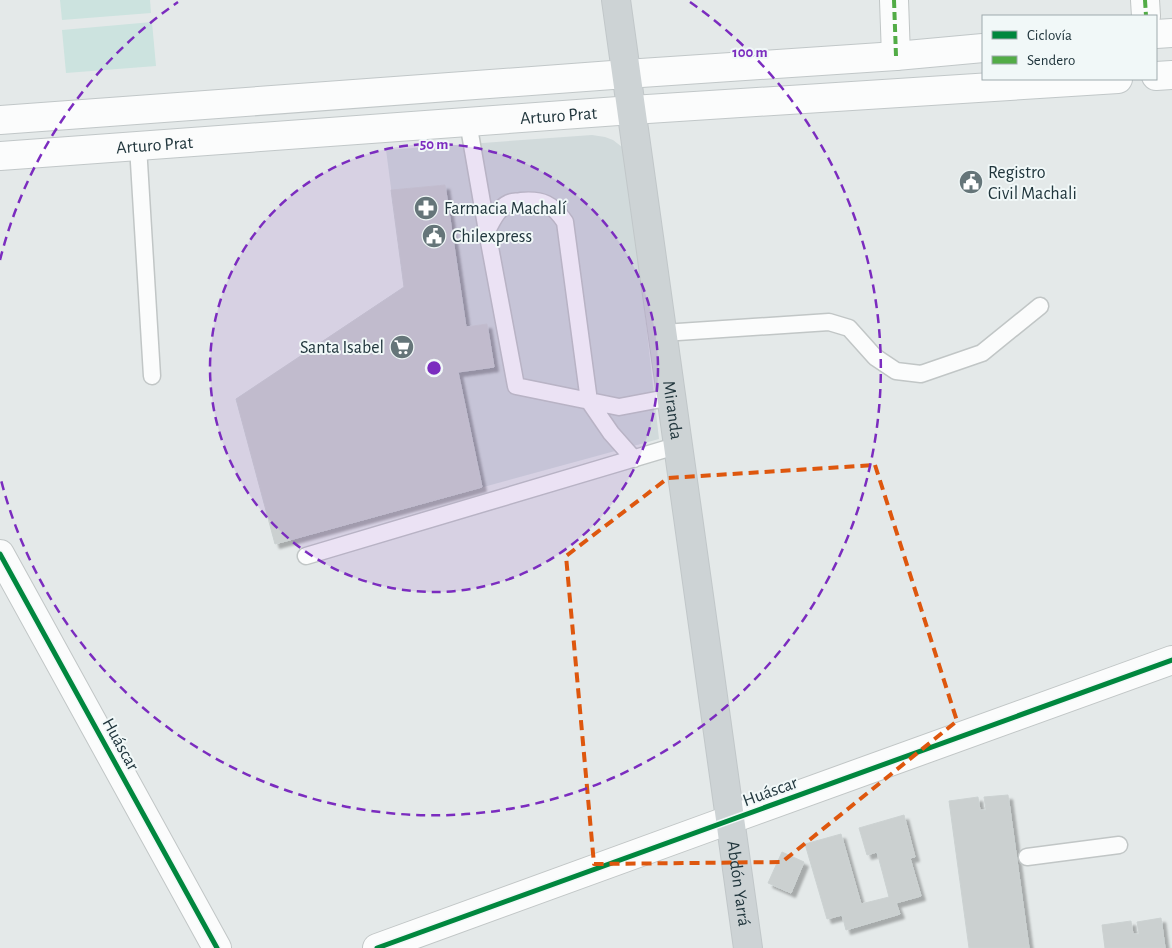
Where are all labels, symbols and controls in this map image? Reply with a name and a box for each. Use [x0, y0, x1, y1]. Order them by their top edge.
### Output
legend [982, 15, 1157, 80]
text: Ciclovía [1027, 28, 1072, 43]
text: 100 m [732, 45, 768, 60]
text: Sendero [1027, 53, 1075, 68]
street label: Arturo Prat [519, 105, 598, 128]
street label: Arturo Prat [115, 134, 194, 158]
text: 50 m [420, 137, 448, 152]
place label: Registro Civil Machali [988, 164, 1077, 203]
public building icon: Registro Civil Machali [958, 169, 984, 195]
pharmacy icon: Farmacia Machalí [413, 195, 439, 221]
place label: Farmacia Machalí [444, 200, 567, 218]
public building icon: Chilexpress [421, 223, 447, 249]
place label: Chilexpress [452, 228, 532, 246]
supermarket icon: Santa Isabel [389, 334, 415, 360]
place label: Santa Isabel [300, 339, 384, 357]
centre of rings [425, 359, 443, 377]
street label: Miranda [659, 380, 685, 441]
street label: Huáscar [98, 715, 142, 774]
street label: Huáscar [740, 774, 800, 810]
street label: Abdón Yarrá [723, 840, 753, 928]

